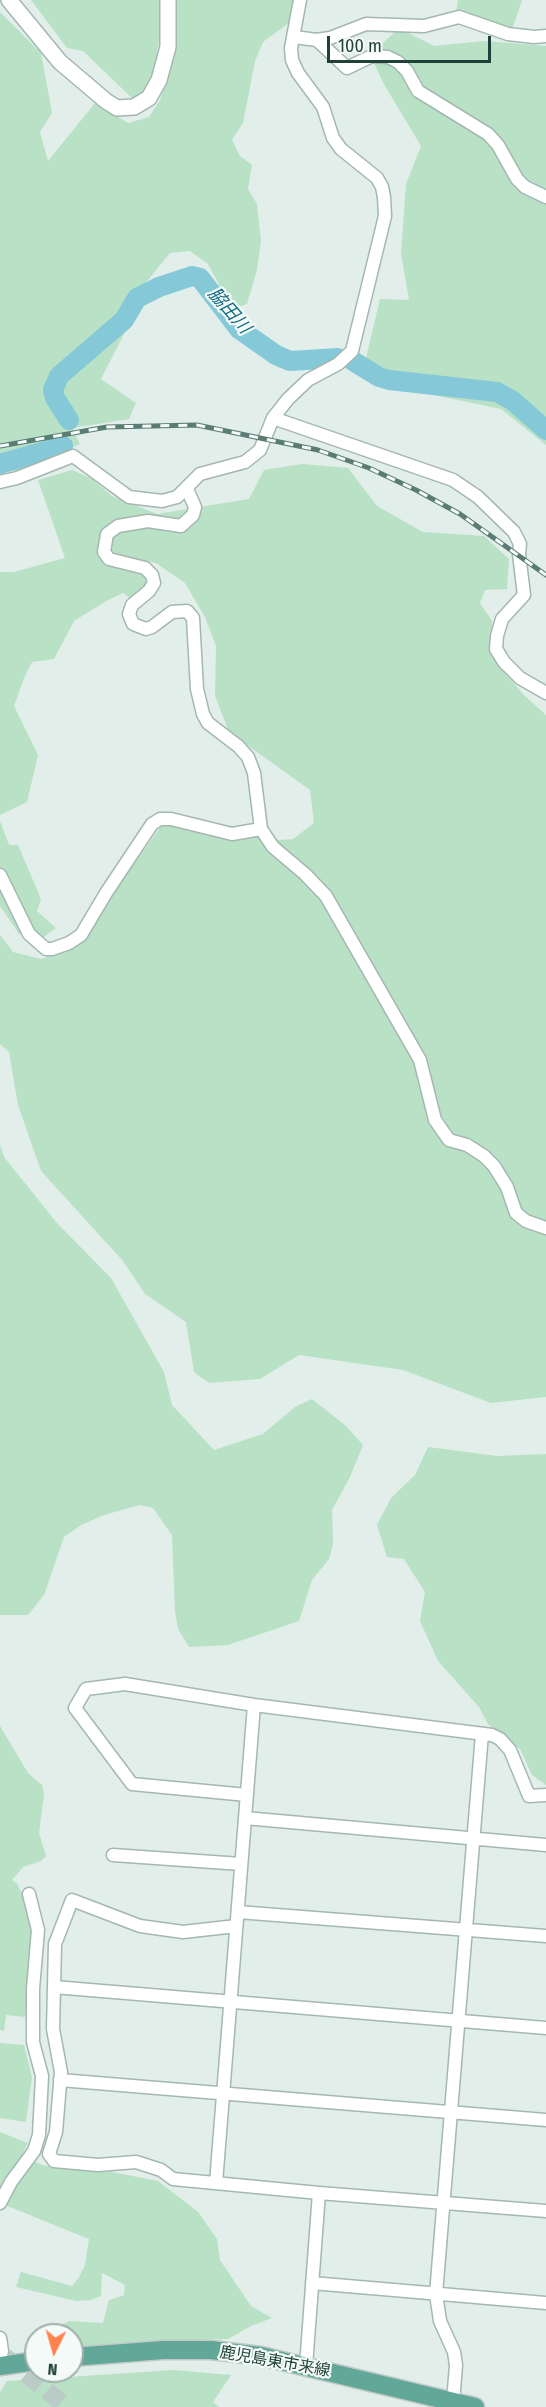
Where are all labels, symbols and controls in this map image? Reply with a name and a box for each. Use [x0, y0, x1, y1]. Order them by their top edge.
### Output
scale bar [330, 24, 494, 62]
text: 100 m [338, 35, 382, 57]
water label: 脇田川 [203, 284, 255, 338]
north arrow [24, 2323, 84, 2383]
street label: 鹿児島東市来線 [218, 2343, 332, 2381]
text: N [47, 2360, 58, 2379]

